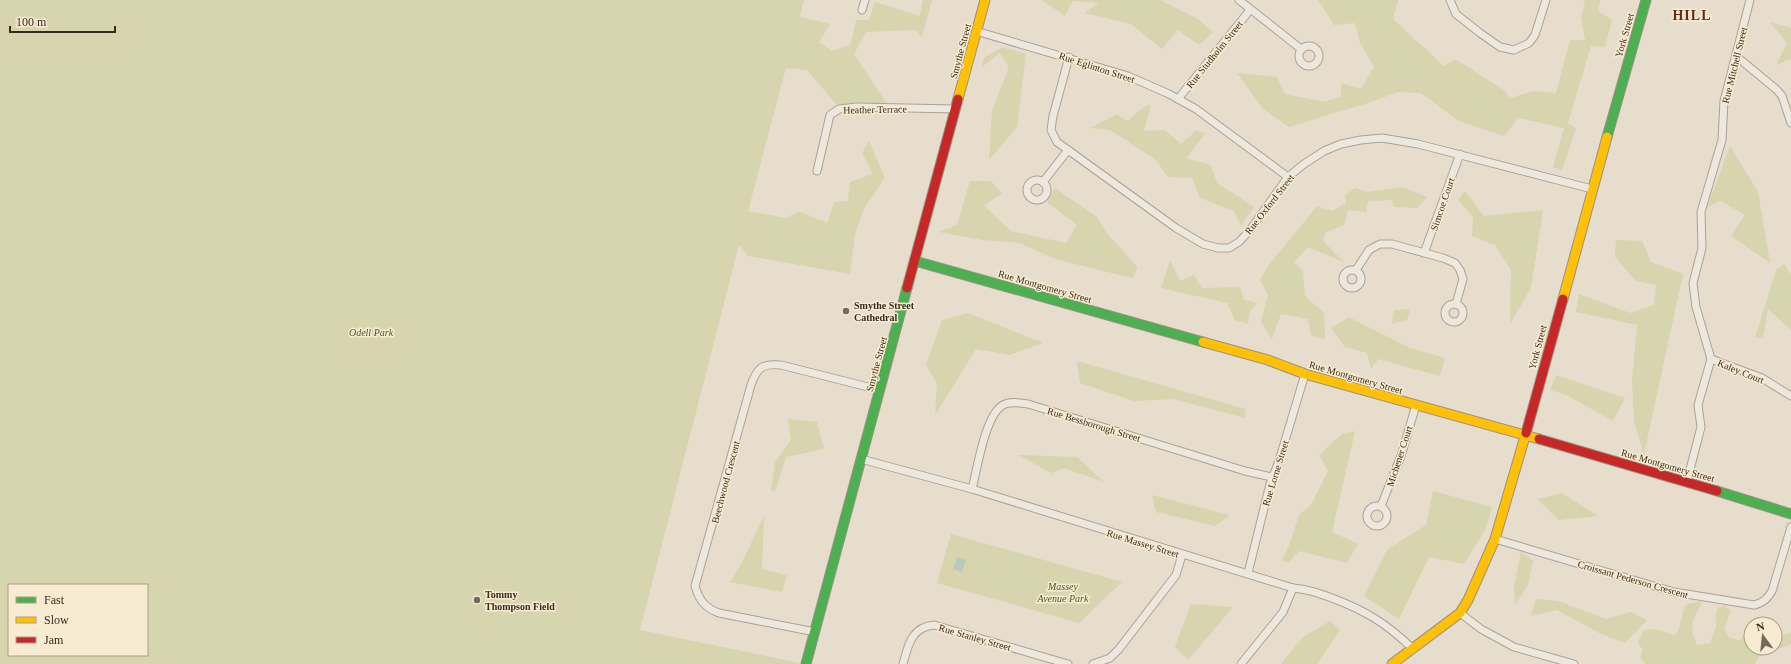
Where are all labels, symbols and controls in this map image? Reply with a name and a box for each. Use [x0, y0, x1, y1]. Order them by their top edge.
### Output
scale bar [10, 8, 115, 34]
district label: HILL [1672, 8, 1712, 23]
street label: York Street [1613, 12, 1636, 58]
text: 100 m [16, 15, 47, 29]
street label: Rue Studholm Street [1184, 18, 1245, 90]
street label: Smythe Street [948, 22, 973, 80]
street label: Rue Mitchell Street [1720, 26, 1749, 104]
street label: Rue Eglinton Street [1058, 50, 1136, 85]
street label: Heather Terrace [843, 103, 908, 116]
street label: Rue Oxford Street [1242, 172, 1296, 237]
street label: Simcoe Court [1428, 176, 1457, 232]
street label: Rue Montgomery Street [997, 268, 1093, 305]
place label: Smythe Street Cathedral [854, 300, 915, 323]
marker: Smythe Street Cathedral [841, 306, 851, 316]
street label: York Street [1526, 324, 1549, 370]
park label: Odell Park [349, 327, 394, 338]
street label: Smythe Street [864, 335, 889, 393]
street label: Kaley Court [1716, 357, 1766, 386]
street label: Rue Montgomery Street [1308, 359, 1404, 396]
street label: Rue Bessborough Street [1046, 405, 1142, 444]
street label: Michener Court [1384, 424, 1415, 488]
street label: Rue Lorne Street [1260, 439, 1291, 507]
street label: Beechwood Crescent [709, 440, 742, 524]
street label: Rue Montgomery Street [1620, 447, 1716, 484]
street label: Rue Massey Street [1105, 527, 1181, 560]
street label: Croissant Pederson Crescent [1576, 558, 1690, 601]
park label: Massey Avenue Park [1037, 581, 1089, 604]
legend [8, 584, 148, 656]
place label: Tommy Thompson Field [485, 589, 555, 612]
text: Fast [44, 593, 65, 607]
marker: Tommy Thompson Field [472, 595, 482, 605]
text: Slow [44, 613, 69, 627]
north arrow [1743, 616, 1783, 656]
text: N [1755, 620, 1766, 633]
street label: Rue Stanley Street [938, 622, 1012, 653]
text: Jam [44, 633, 64, 647]

